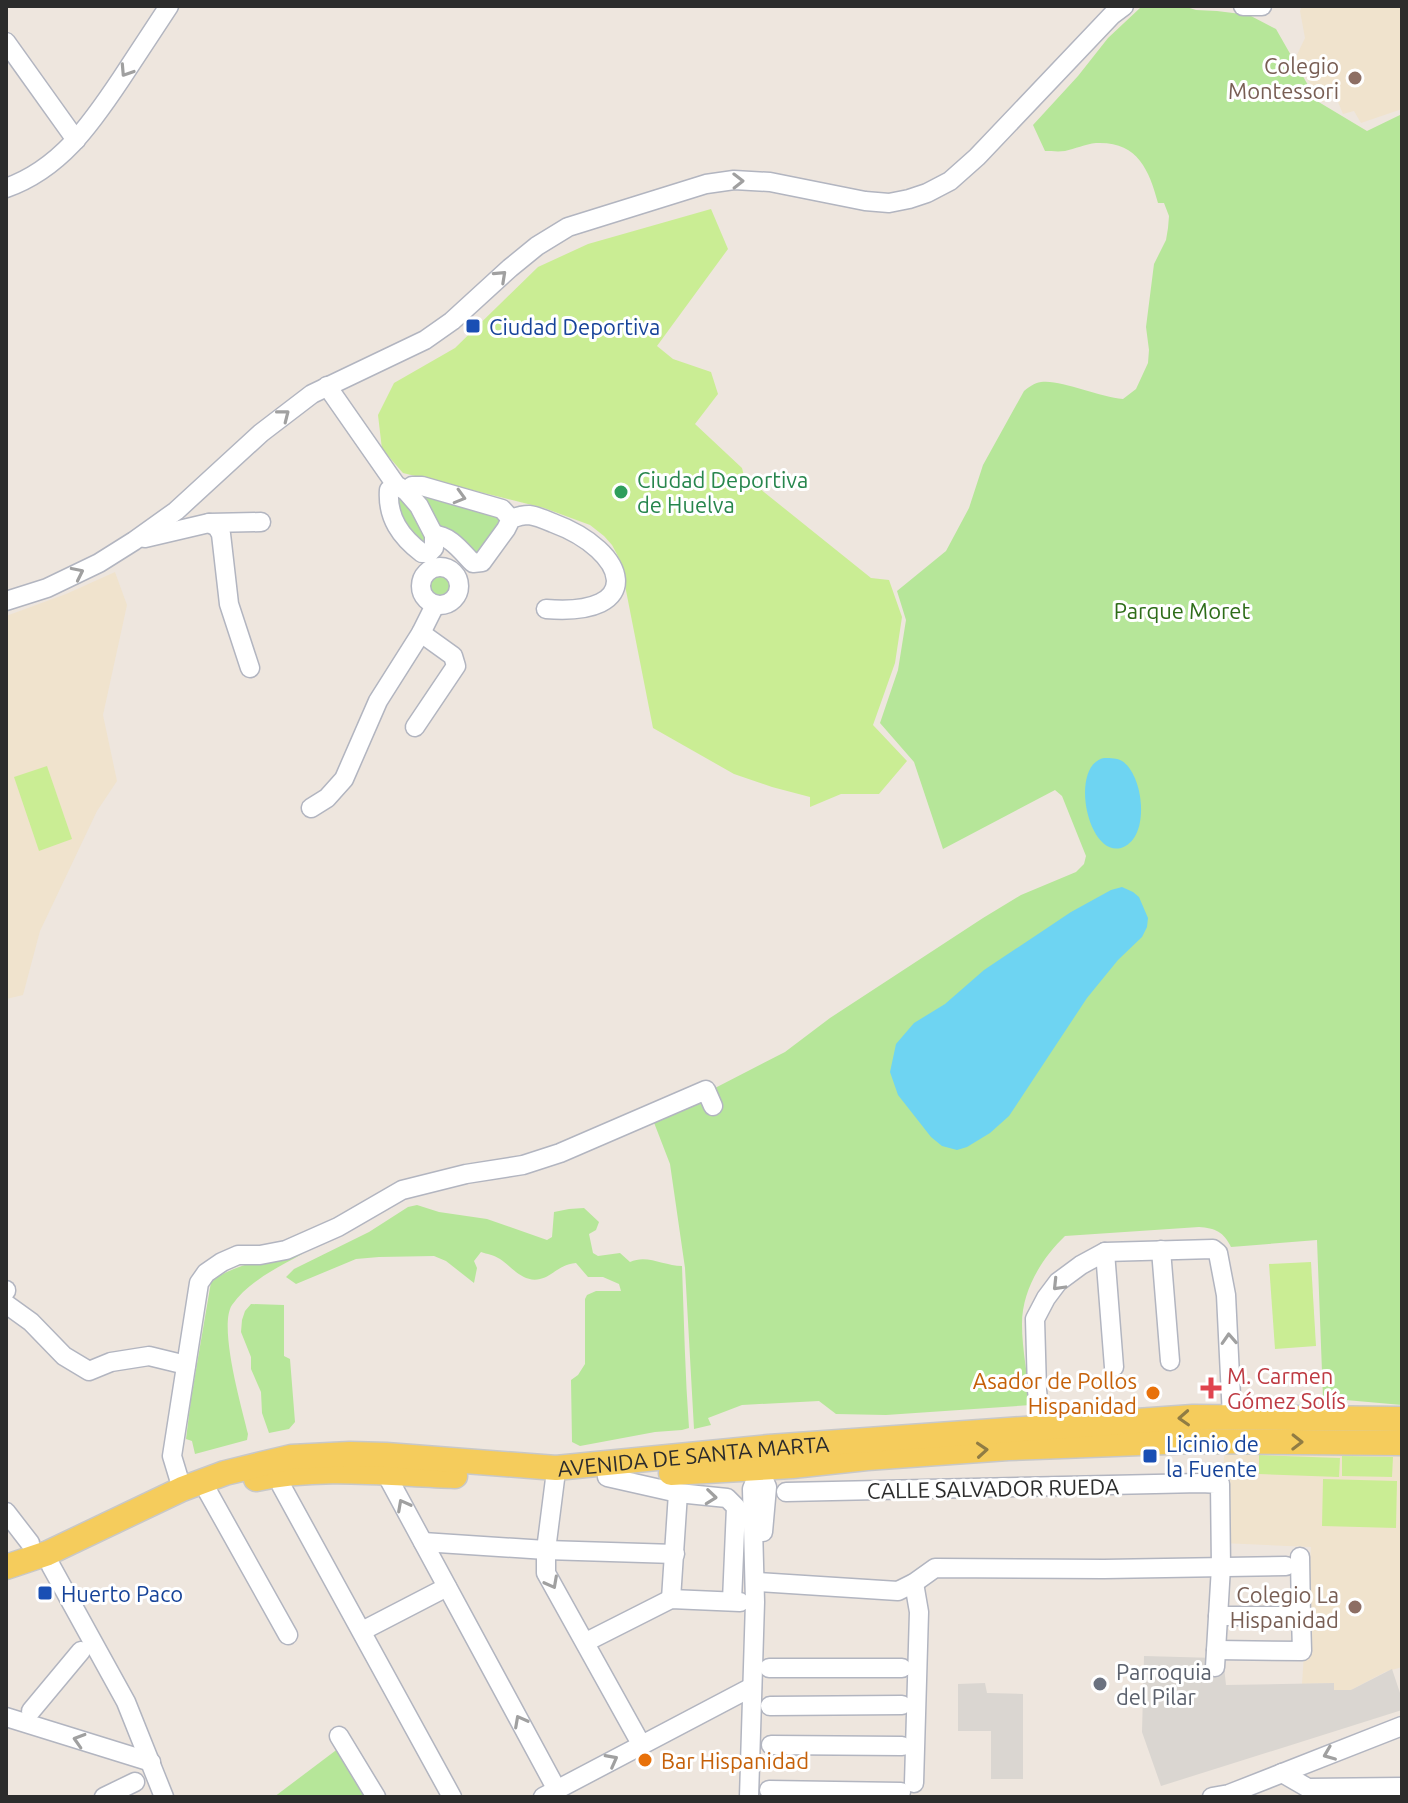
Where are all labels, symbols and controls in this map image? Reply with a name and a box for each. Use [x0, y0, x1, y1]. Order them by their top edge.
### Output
place label: Colegio Montessori [1228, 53, 1339, 103]
one-way arrow [121, 62, 136, 77]
marker: Colegio Montessori [1346, 69, 1364, 87]
one-way arrow [732, 173, 745, 190]
one-way arrow [492, 271, 506, 286]
place label: Ciudad Deportiva [489, 314, 660, 339]
marker: Ciudad Deportiva [464, 317, 482, 335]
one-way arrow [275, 411, 290, 425]
place label: Ciudad Deportiva de Huelva [637, 467, 808, 517]
marker: Ciudad Deportiva de Huelva [612, 483, 630, 501]
one-way arrow [453, 487, 466, 504]
one-way arrow [70, 567, 85, 583]
park label: Parque Moret [1114, 598, 1250, 623]
one-way arrow [1053, 1276, 1068, 1290]
one-way arrow [1221, 1332, 1238, 1345]
place label: M. Carmen Gómez Solís [1227, 1363, 1346, 1413]
place label: Asador de Pollos Hispanidad [973, 1368, 1137, 1418]
marker: M. Carmen Gómez Solís [1202, 1379, 1220, 1397]
marker: Asador de Pollos Hispanidad [1144, 1384, 1162, 1402]
one-way arrow [1177, 1409, 1190, 1426]
street label: AVENIDA DE SANTA MARTA [556, 1430, 831, 1480]
place label: Licinio de la Fuente [1166, 1431, 1259, 1481]
one-way arrow [1291, 1433, 1304, 1451]
one-way arrow [976, 1442, 989, 1459]
marker: Licinio de la Fuente [1141, 1447, 1159, 1465]
street label: CALLE SALVADOR RUEDA [867, 1473, 1120, 1503]
one-way arrow [705, 1488, 718, 1505]
one-way arrow [397, 1498, 412, 1513]
one-way arrow [543, 1574, 558, 1589]
place label: Huerto Paco [61, 1581, 183, 1606]
place label: Colegio La Hispanidad [1230, 1582, 1339, 1632]
marker: Huerto Paco [36, 1584, 54, 1602]
marker: Colegio La Hispanidad [1346, 1598, 1364, 1616]
place label: Parroquia del Pilar [1116, 1659, 1212, 1709]
marker: Parroquia del Pilar [1091, 1675, 1109, 1693]
one-way arrow [514, 1715, 529, 1729]
one-way arrow [72, 1733, 86, 1749]
one-way arrow [1323, 1745, 1337, 1761]
place label: Bar Hispanidad [661, 1748, 809, 1773]
marker: Bar Hispanidad [636, 1751, 654, 1769]
one-way arrow [603, 1754, 617, 1770]

